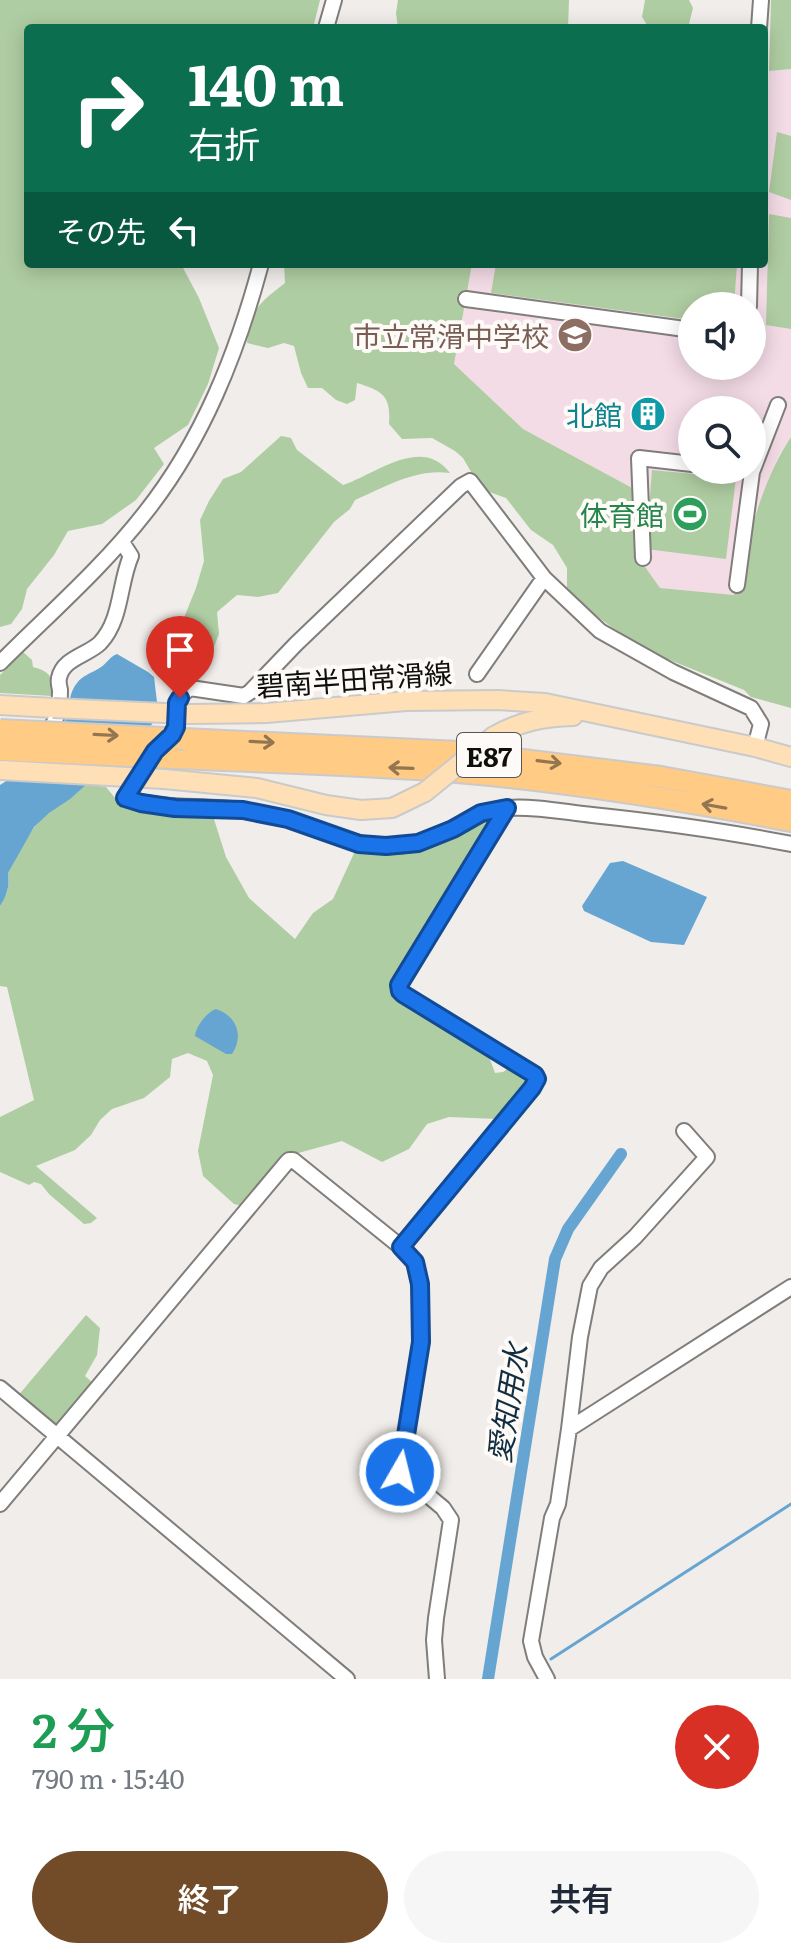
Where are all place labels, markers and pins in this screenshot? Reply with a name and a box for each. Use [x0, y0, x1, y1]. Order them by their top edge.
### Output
place label: 市立常滑中学校 [353, 314, 549, 356]
school or university icon: 市立常滑中学校 [556, 316, 594, 354]
place label: 北館 [566, 393, 622, 435]
building icon: 北館 [629, 395, 667, 433]
place label: 体育館 [580, 493, 664, 535]
sports icon: 体育館 [671, 495, 709, 533]
pin [146, 616, 214, 698]

